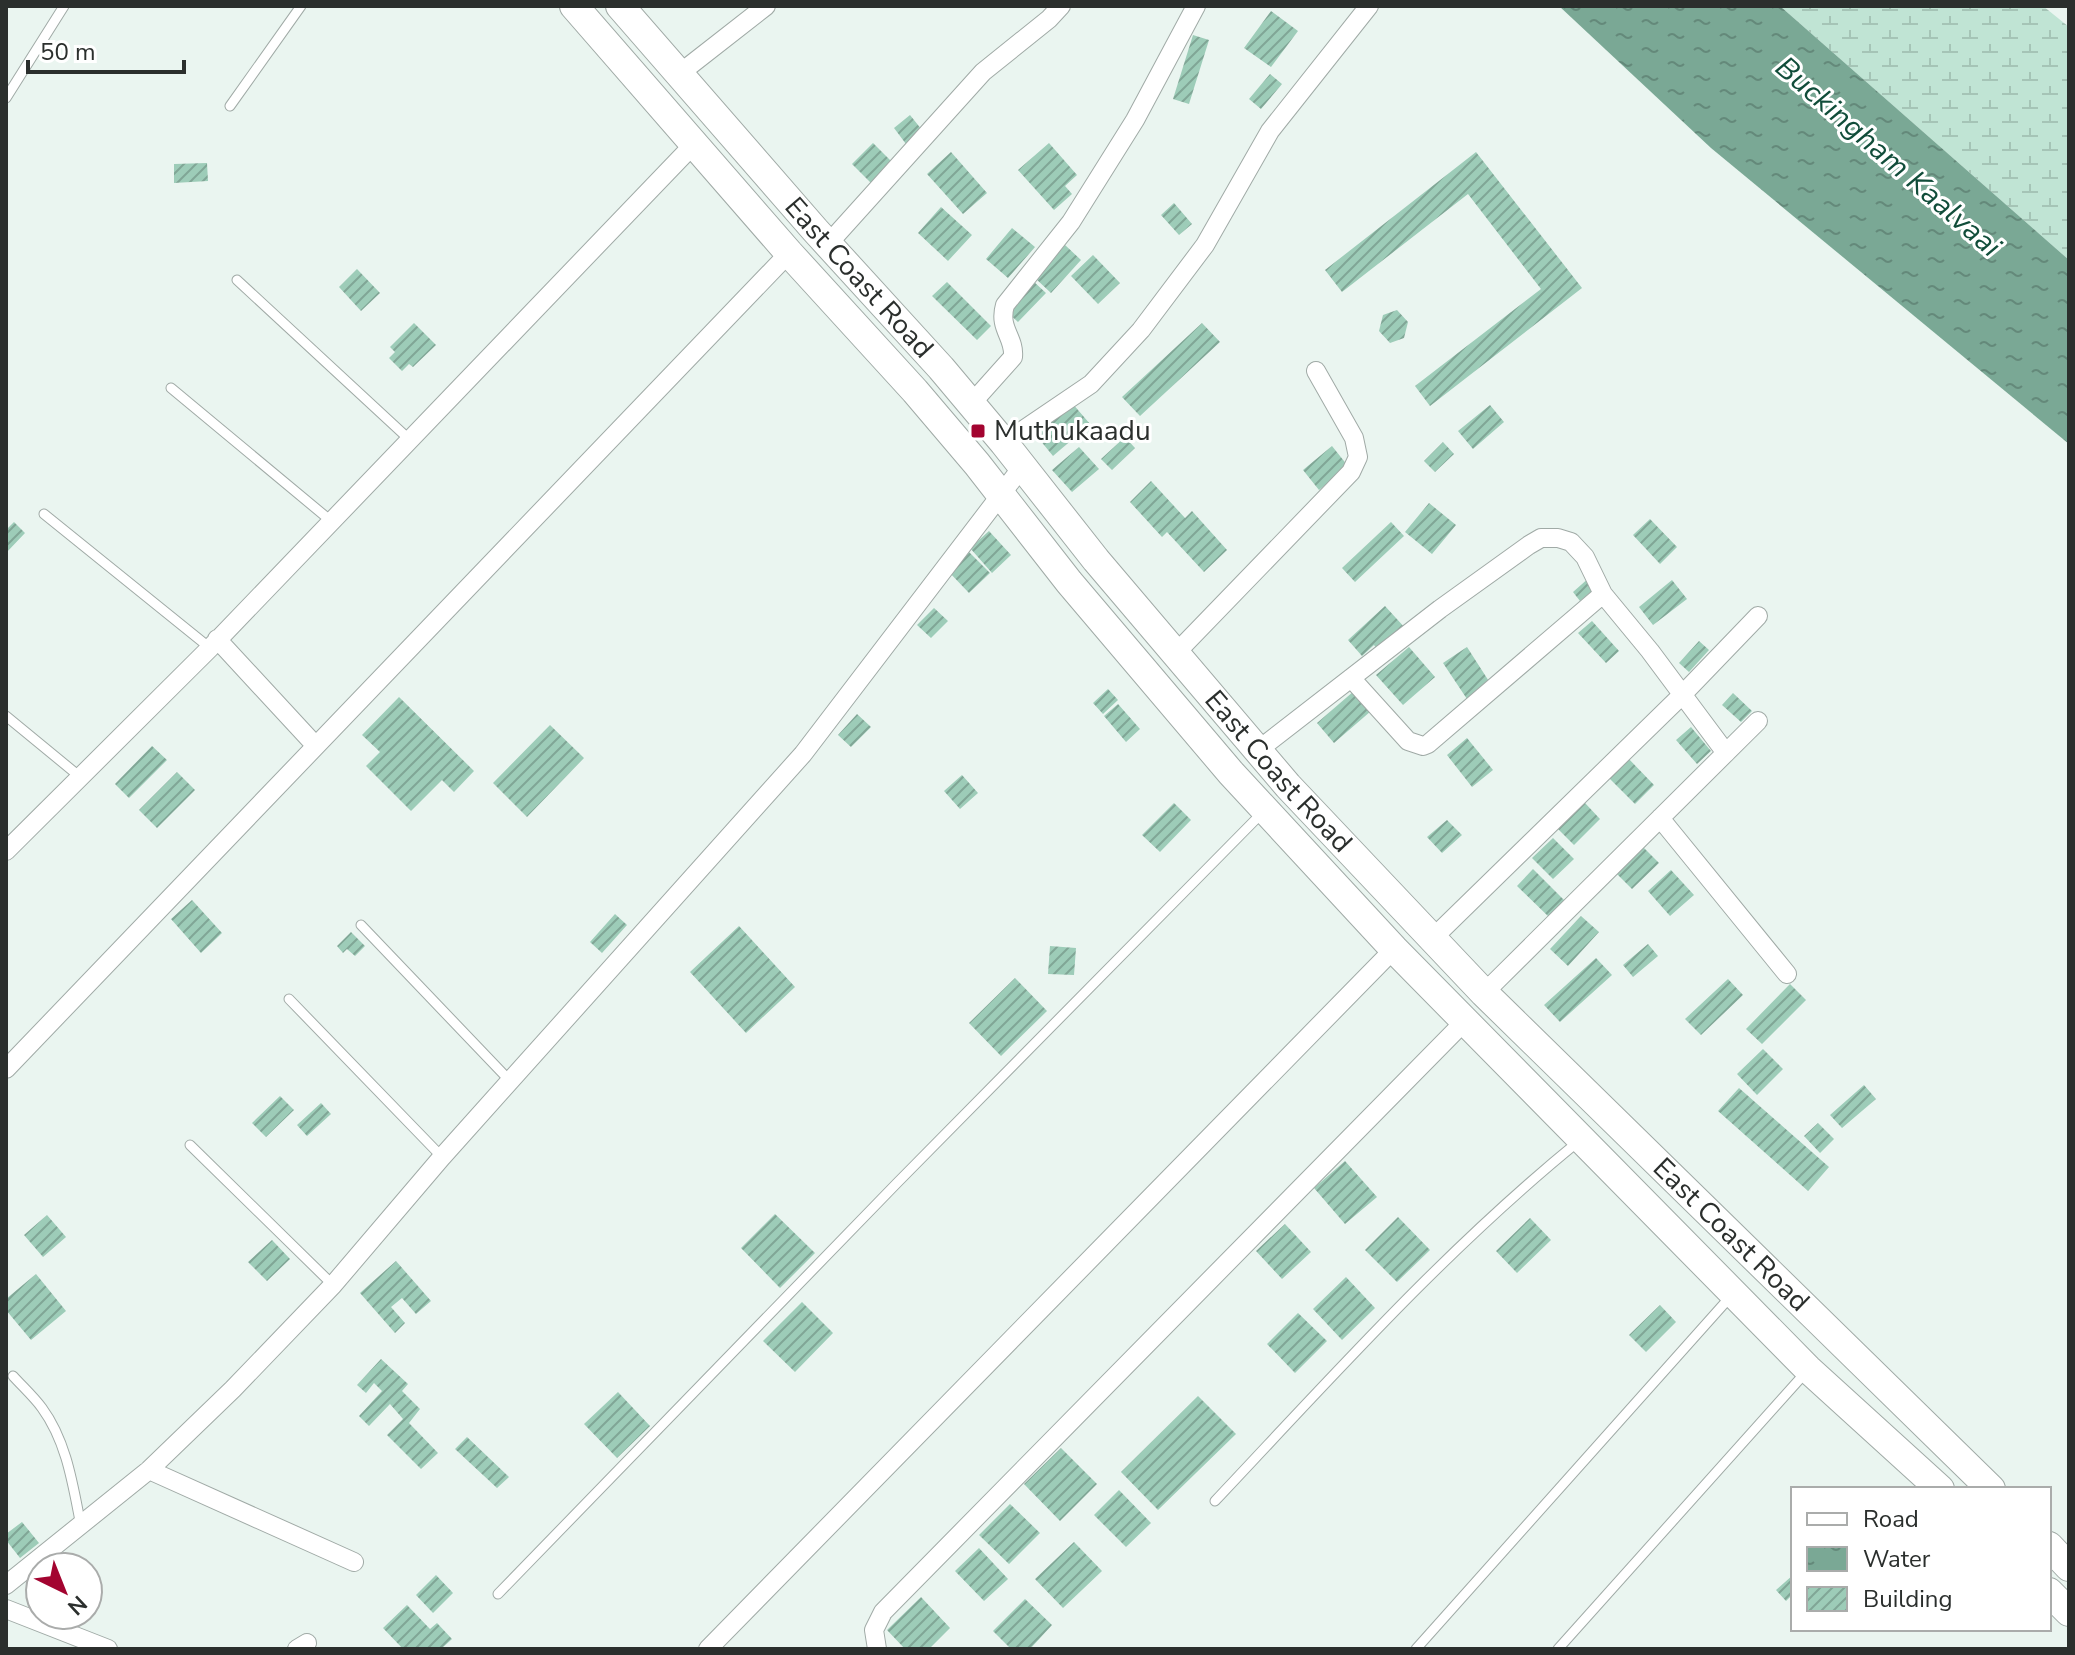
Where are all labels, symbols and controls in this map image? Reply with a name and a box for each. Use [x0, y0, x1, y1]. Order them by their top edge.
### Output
scale bar [28, 24, 184, 74]
text: 50 m [40, 36, 96, 68]
water label: Buckingham Kaalvaai [1766, 47, 2010, 267]
street label: East Coast Road [776, 189, 942, 367]
place label: Muthukaadu [994, 412, 1151, 450]
marker: Muthukaadu [969, 422, 987, 440]
street label: East Coast Road [1196, 682, 1360, 861]
street label: East Coast Road [1645, 1149, 1818, 1320]
legend [1791, 1487, 2051, 1631]
text: Road [1863, 1503, 1919, 1535]
text: Water [1863, 1543, 1931, 1575]
north arrow [24, 1551, 104, 1631]
text: Building [1863, 1583, 1953, 1615]
text: N [61, 1588, 93, 1621]

